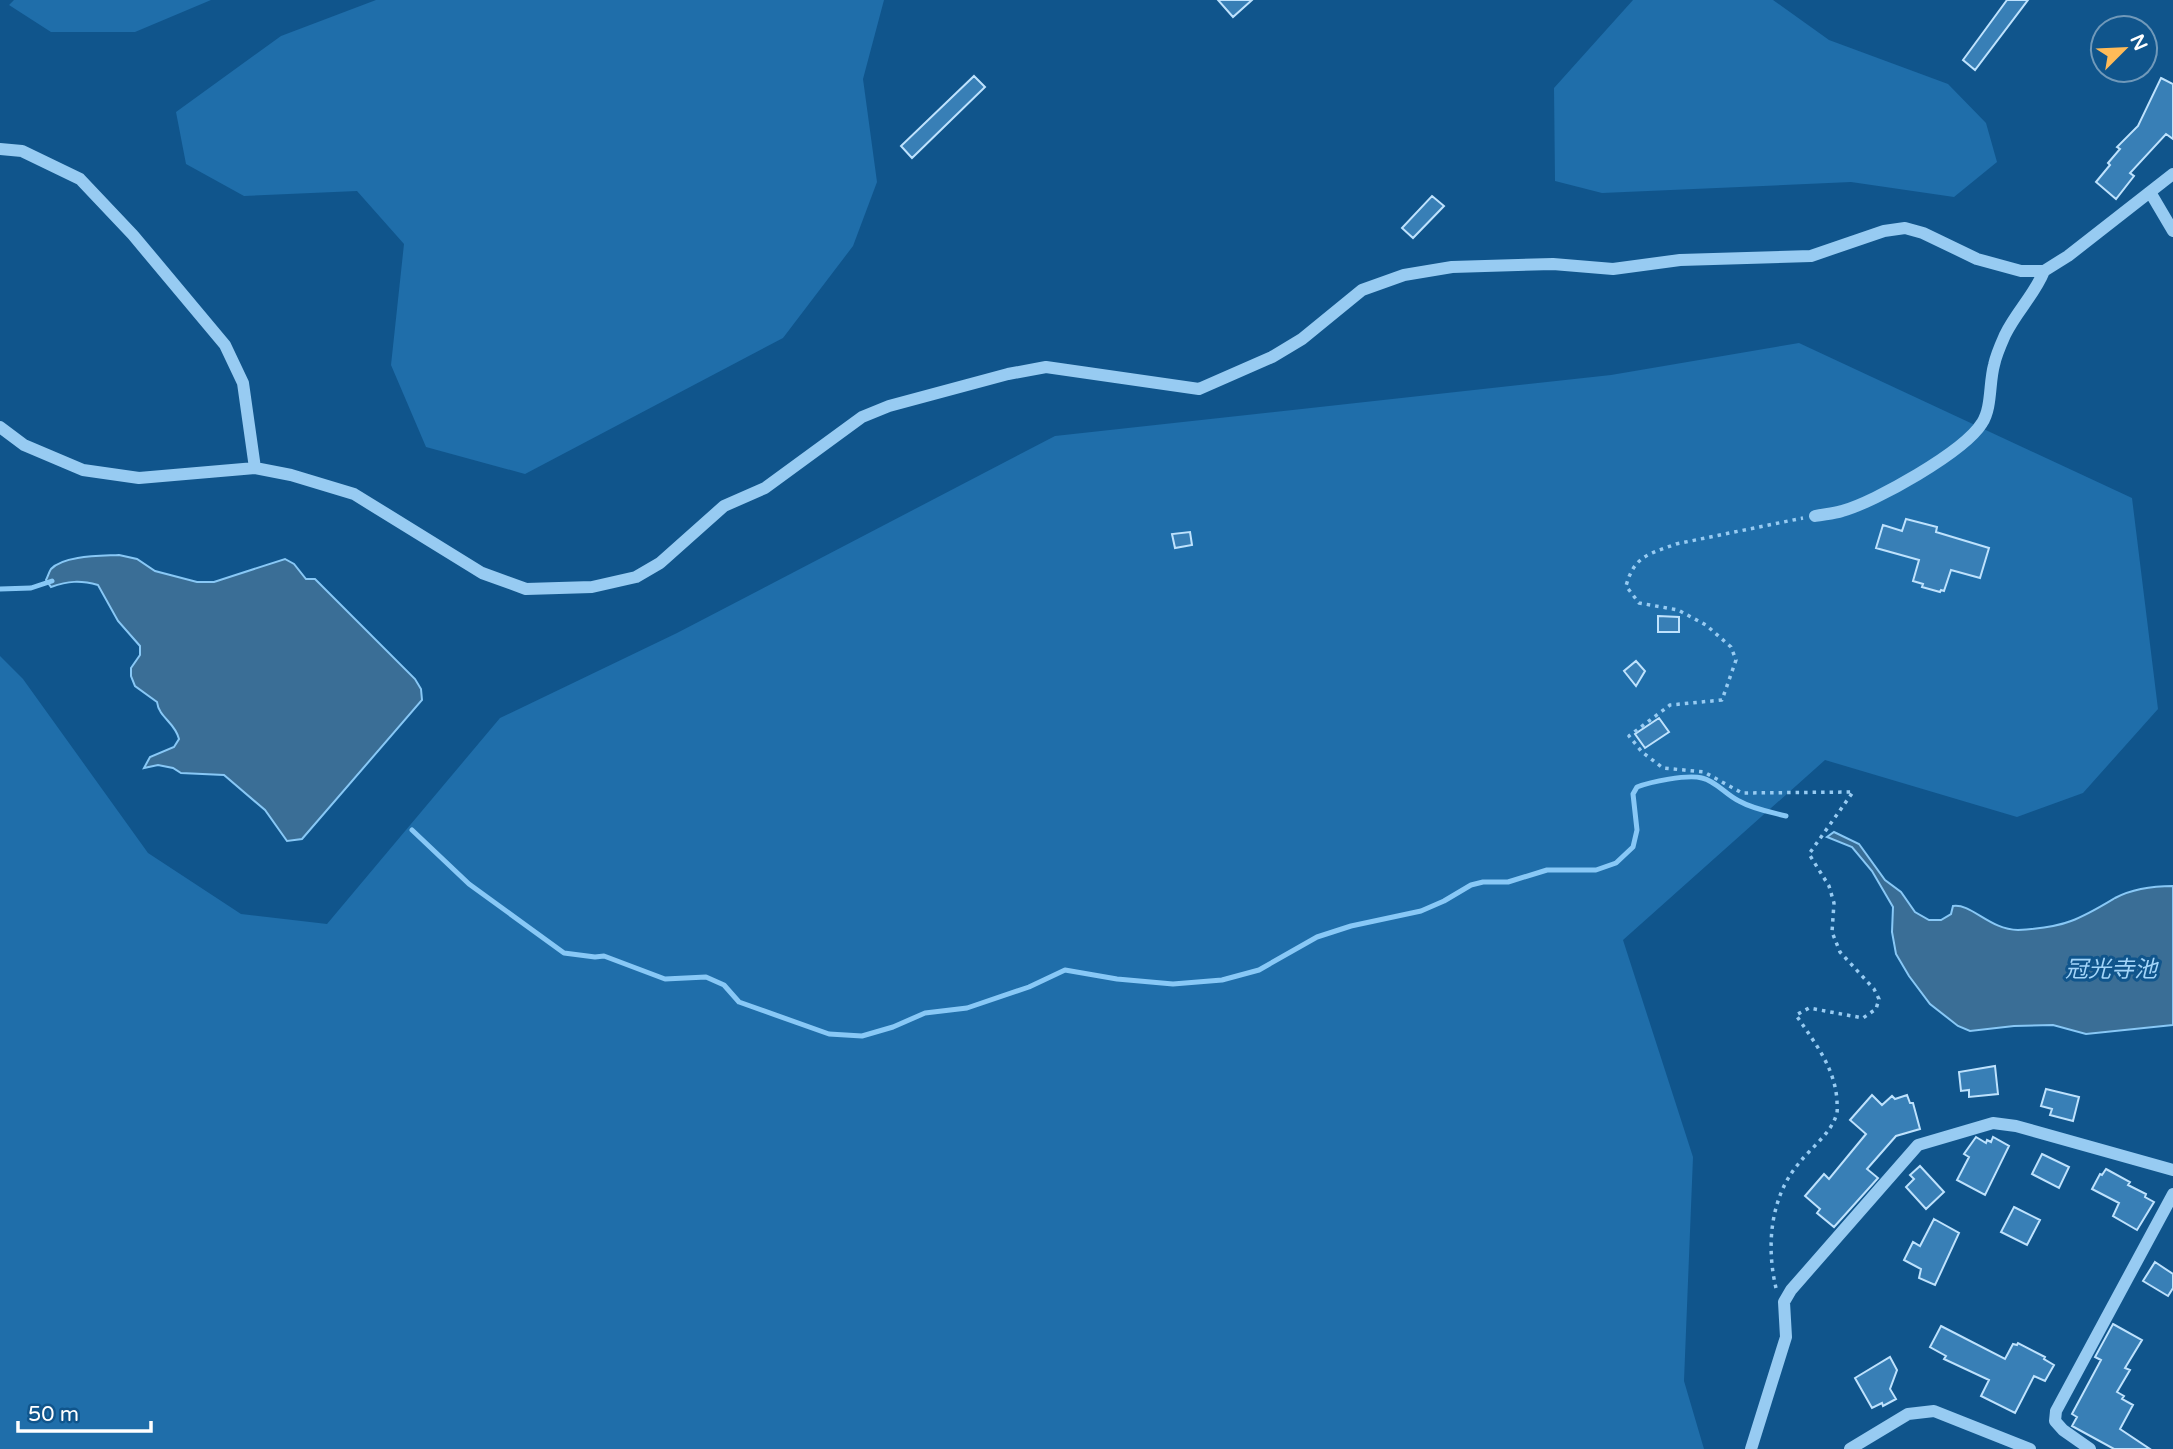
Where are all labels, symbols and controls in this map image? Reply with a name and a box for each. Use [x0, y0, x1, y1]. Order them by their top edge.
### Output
north arrow [2089, 14, 2159, 84]
text: N [2125, 31, 2152, 54]
water label: 冠光寺池 [2065, 956, 2159, 984]
scale bar [18, 1390, 150, 1434]
text: 50 m [28, 1402, 79, 1427]

